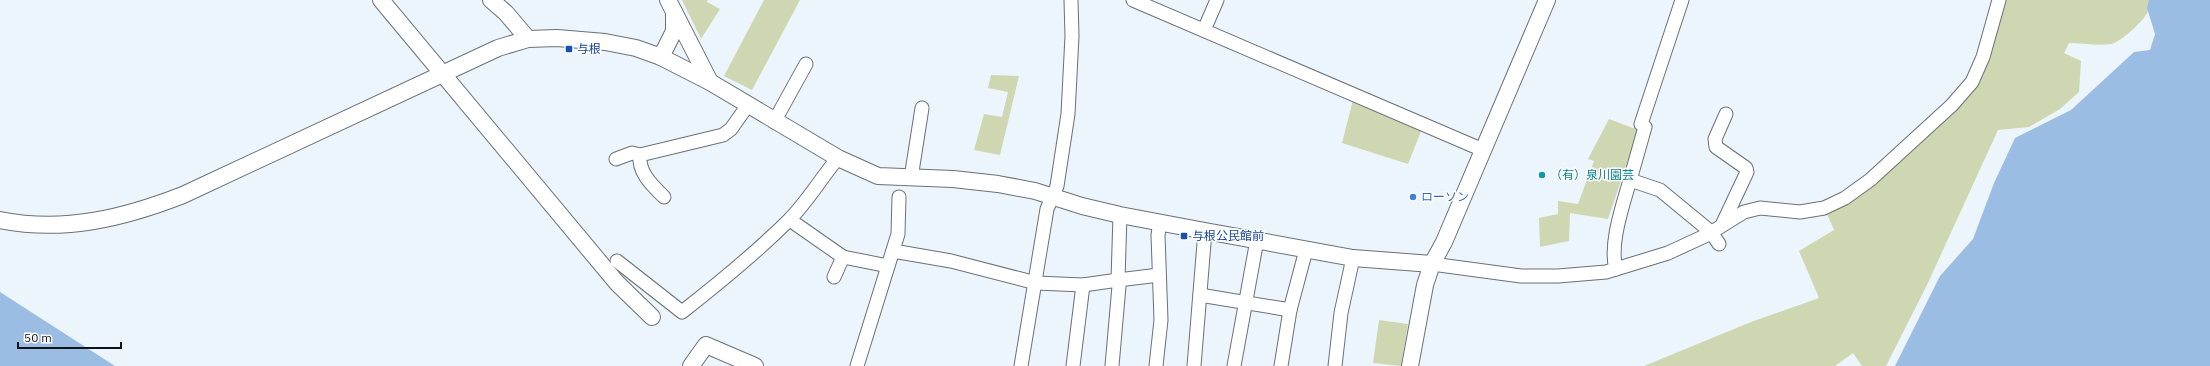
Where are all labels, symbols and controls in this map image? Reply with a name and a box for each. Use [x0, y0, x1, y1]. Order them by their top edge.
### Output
place label: 与根 [577, 41, 601, 56]
marker: 与根 [564, 44, 574, 54]
place label: （有）泉川園芸 [1550, 167, 1634, 182]
marker: （有）泉川園芸 [1537, 170, 1547, 180]
place label: ローソン [1421, 189, 1469, 204]
marker: ローソン [1408, 192, 1418, 202]
place label: 与根公民館前 [1192, 228, 1264, 243]
marker: 与根公民館前 [1179, 231, 1189, 241]
scale bar [18, 324, 121, 350]
text: 50 m [24, 330, 52, 345]

